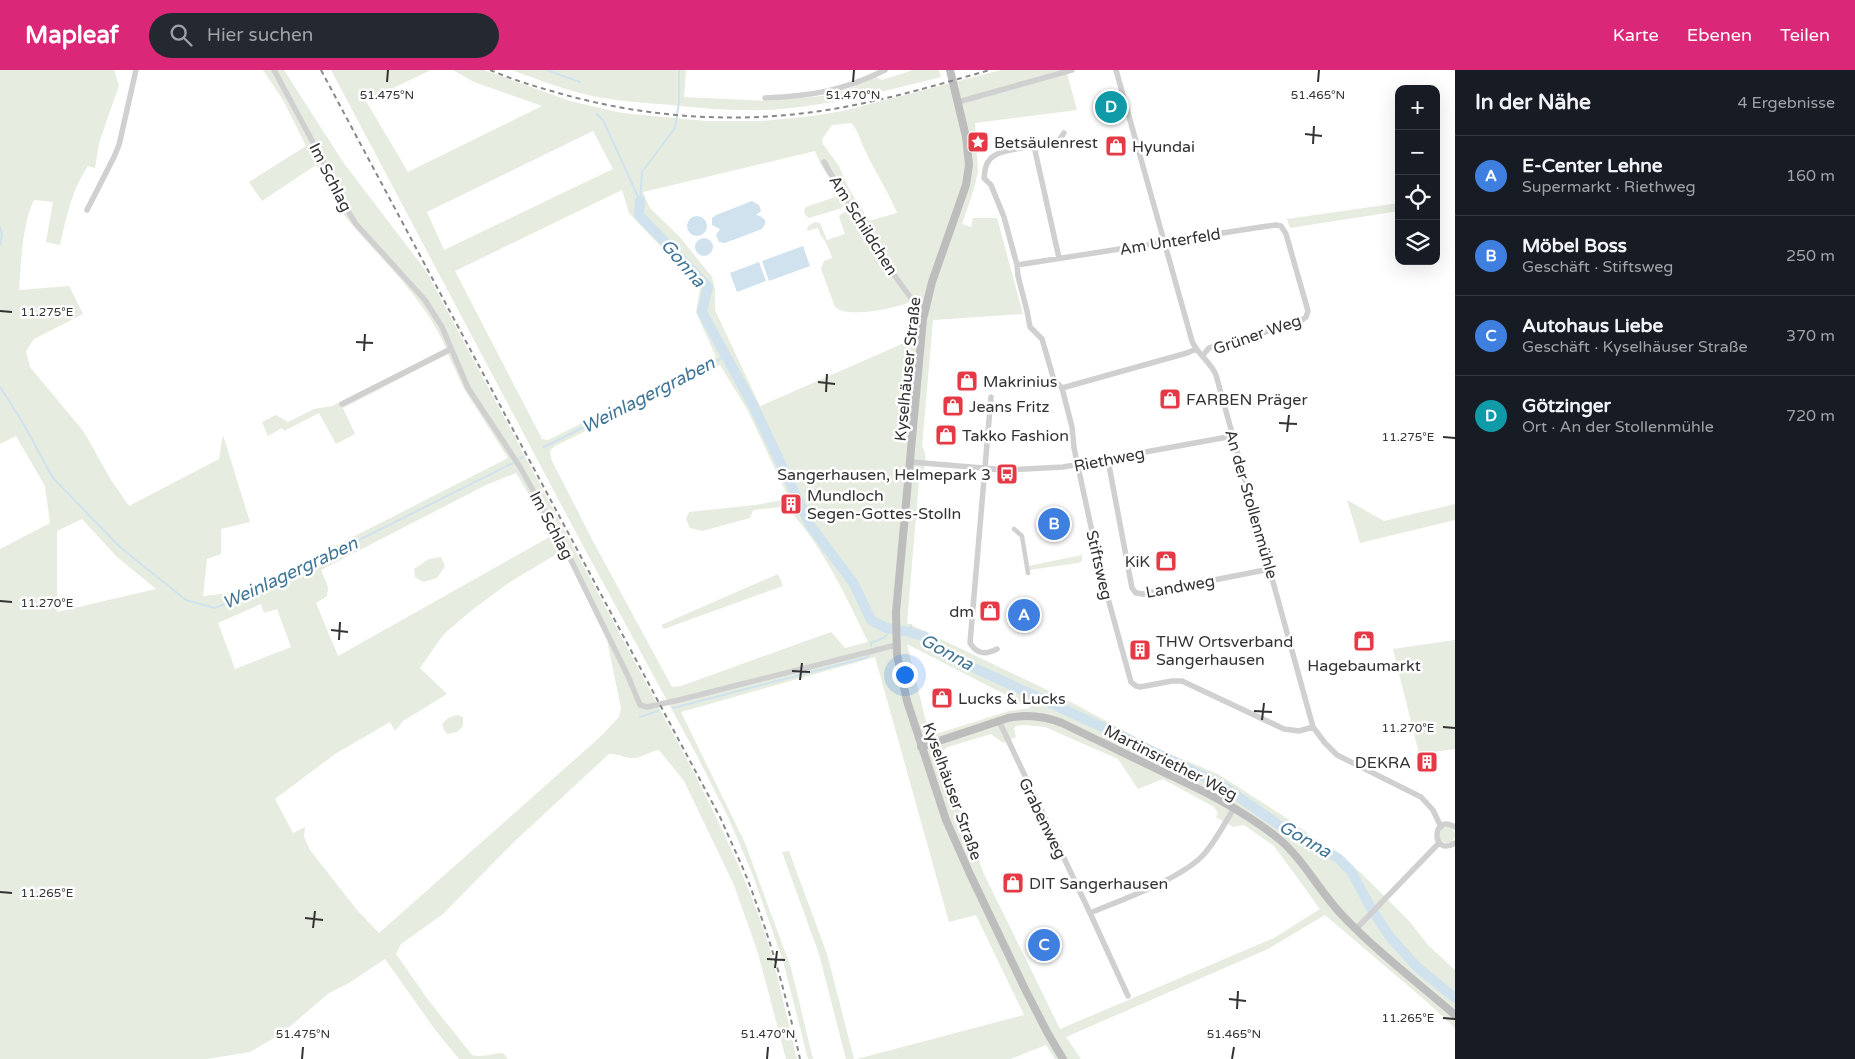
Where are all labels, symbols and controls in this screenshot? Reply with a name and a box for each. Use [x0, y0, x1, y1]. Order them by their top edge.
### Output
search box [149, 13, 499, 58]
text: Mapleaf [25, 21, 119, 50]
icon: search [167, 21, 195, 49]
text: Hier suchen [207, 24, 313, 46]
text: Karte [1613, 24, 1659, 46]
text: Ebenen [1687, 24, 1752, 46]
text: Teilen [1780, 24, 1830, 46]
map controls [1395, 85, 1440, 265]
button: + [1395, 85, 1440, 130]
text: 51.475°N [360, 88, 414, 102]
text: 51.470°N [826, 88, 880, 102]
pin: D [1095, 88, 1127, 126]
text: 51.465°N [1291, 88, 1345, 102]
text: In der Nähe [1475, 90, 1591, 115]
text: 4 Ergebnisse [1737, 93, 1835, 113]
place icon: Betsäulenrest [966, 130, 990, 154]
button: − [1395, 130, 1440, 175]
place label: Betsäulenrest [994, 133, 1098, 153]
shop icon: Hyundai [1104, 134, 1128, 158]
place label: Hyundai [1132, 137, 1195, 157]
street label: Im Schlag [304, 140, 356, 215]
text: E-Center Lehne [1522, 155, 1663, 177]
text: A [1485, 166, 1497, 186]
text: 160 m [1786, 166, 1835, 186]
street label: Am Schildchen [824, 172, 902, 279]
button: locate [1395, 175, 1440, 220]
text: Supermarkt · Riethweg [1522, 177, 1696, 197]
button: layers [1395, 220, 1440, 265]
street label: Am Unterfeld [1118, 224, 1222, 260]
water label: Gonna [656, 234, 710, 292]
text: Möbel Boss [1522, 235, 1627, 257]
text: B [1485, 246, 1497, 266]
text: 250 m [1786, 246, 1835, 266]
text: Geschäft · Stiftsweg [1522, 257, 1673, 277]
street label: Kyselhäuser Straße [890, 296, 926, 442]
text: 11.275°E [21, 305, 74, 319]
street label: Grüner Weg [1211, 311, 1304, 359]
text: Autohaus Liebe [1522, 315, 1663, 337]
text: C [1485, 326, 1497, 346]
text: 370 m [1786, 326, 1835, 346]
text: Geschäft · Kyselhäuser Straße [1522, 337, 1747, 357]
water label: Weinlagergraben [578, 351, 719, 438]
shop icon: Makrinius [955, 369, 979, 393]
place label: Makrinius [983, 372, 1057, 392]
shop icon: FARBEN Präger [1158, 387, 1182, 411]
place label: FARBEN Präger [1186, 390, 1308, 410]
shop icon: Jeans Fritz [941, 394, 965, 418]
text: Götzinger [1522, 395, 1611, 417]
place label: Jeans Fritz [969, 397, 1050, 417]
text: D [1485, 406, 1497, 426]
text: 720 m [1786, 406, 1835, 426]
text: Ort · An der Stollenmühle [1522, 417, 1714, 437]
shop icon: Takko Fashion [934, 423, 958, 447]
place label: Takko Fashion [962, 426, 1069, 446]
street label: An der Stollenmühle [1220, 427, 1282, 581]
text: 11.275°E [1382, 430, 1435, 444]
street label: Riethweg [1072, 443, 1146, 477]
bus stop icon: Sangerhausen, Helmepark 3 [995, 462, 1019, 486]
place label: Sangerhausen, Helmepark 3 [777, 465, 991, 485]
place label: Mundloch Segen-Gottes-Stolln [807, 486, 961, 524]
street label: Im Schlag [525, 488, 577, 563]
building icon: Mundloch Segen-Gottes-Stolln [779, 492, 803, 516]
pin: B [1038, 505, 1070, 543]
street label: Stiftsweg [1081, 528, 1117, 602]
water label: Weinlagergraben [219, 532, 362, 614]
shop icon: KiK [1154, 549, 1178, 573]
place label: KiK [1125, 552, 1150, 572]
street label: Landweg [1144, 571, 1216, 603]
text: 11.270°E [21, 596, 74, 610]
pin: A [1008, 596, 1040, 634]
shop icon: dm [978, 599, 1002, 623]
place label: dm [949, 602, 974, 622]
water label: Gonna [917, 629, 978, 676]
shop icon: Hagebaumarkt [1352, 629, 1376, 653]
place label: THW Ortsverband Sangerhausen [1156, 632, 1293, 670]
building icon: THW Ortsverband Sangerhausen [1128, 638, 1152, 662]
place label: Hagebaumarkt [1307, 656, 1421, 676]
your location [892, 662, 918, 688]
shop icon: Lucks & Lucks [930, 686, 954, 710]
place label: Lucks & Lucks [958, 689, 1066, 709]
street label: Kyselhäuser Straße [918, 720, 986, 863]
street label: Martinsriether Weg [1100, 721, 1241, 805]
text: 11.270°E [1382, 721, 1435, 735]
building icon: DEKRA [1415, 750, 1439, 774]
place label: DEKRA [1355, 753, 1411, 773]
street label: Grabenweg [1014, 775, 1070, 862]
water label: Gonna [1275, 815, 1336, 863]
shop icon: DIT Sangerhausen [1001, 871, 1025, 895]
place label: DIT Sangerhausen [1029, 874, 1168, 894]
text: 11.265°E [21, 886, 74, 900]
pin: C [1028, 926, 1060, 964]
text: 11.265°E [1382, 1011, 1435, 1025]
text: 51.475°N [276, 1027, 330, 1041]
text: 51.470°N [741, 1027, 795, 1041]
text: 51.465°N [1207, 1027, 1261, 1041]

